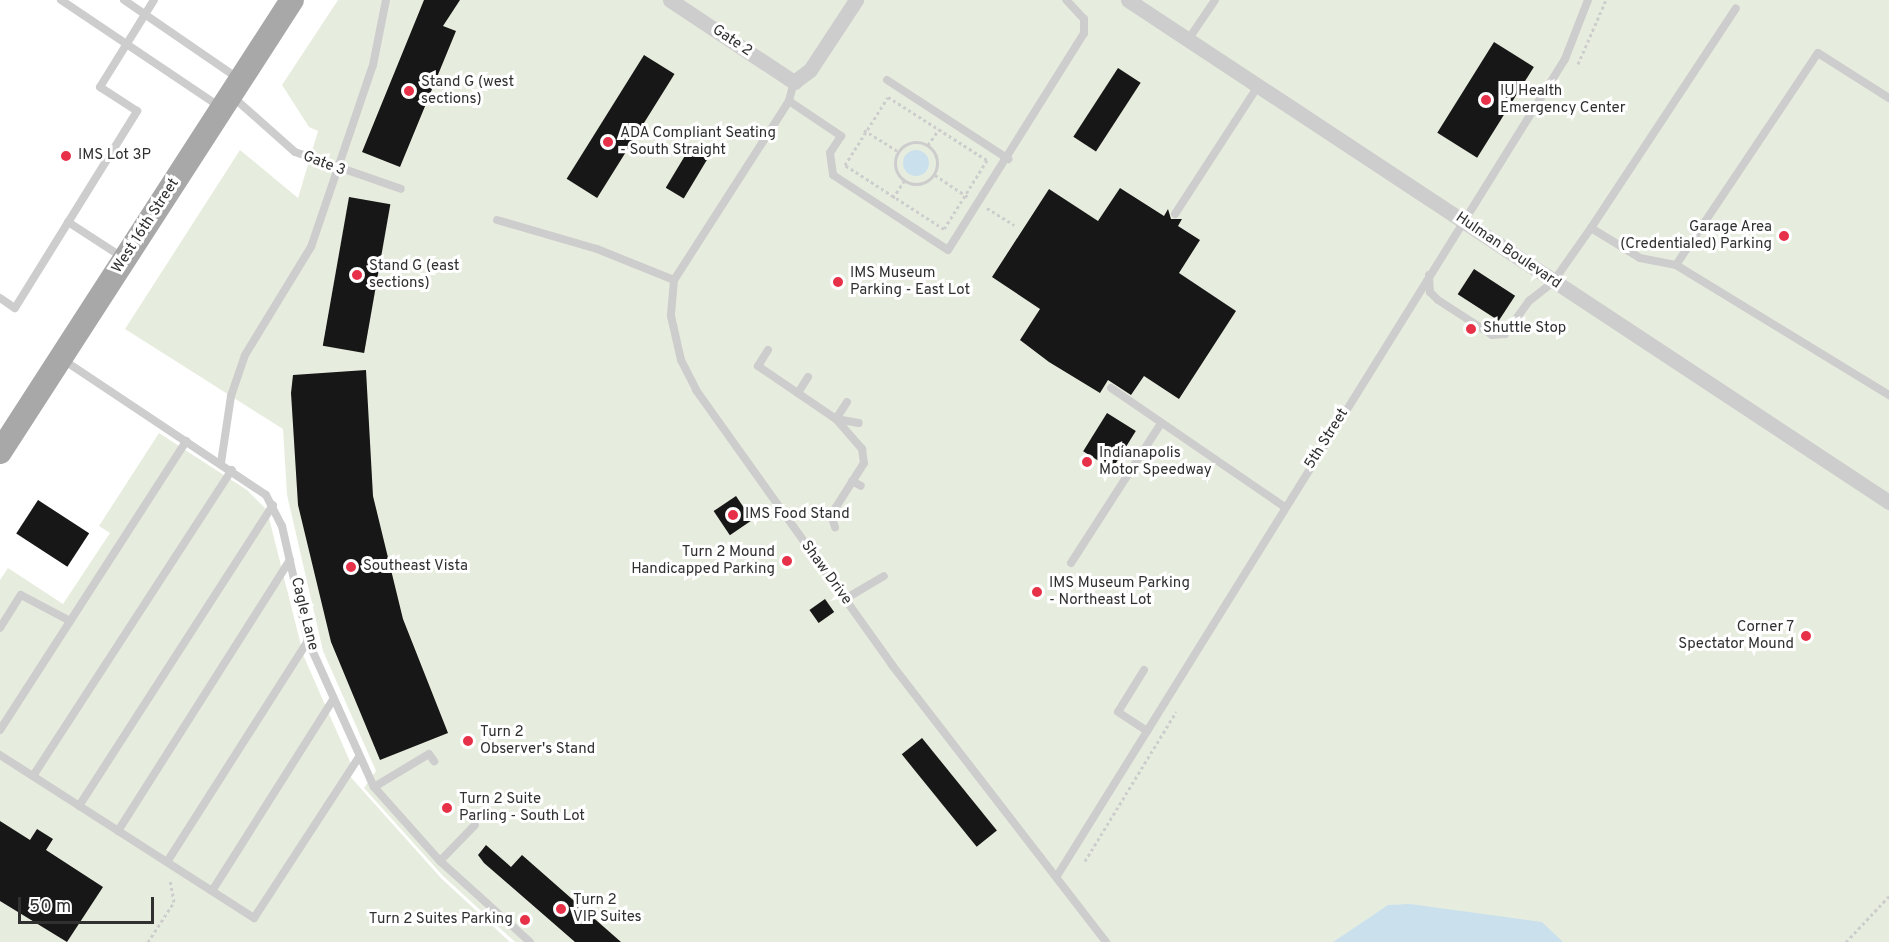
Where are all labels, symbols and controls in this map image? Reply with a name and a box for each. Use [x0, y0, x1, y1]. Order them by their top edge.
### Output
street label: Gate 2 [709, 21, 755, 61]
place label: Stand G (west sections) [421, 73, 514, 108]
place label: IU Health Emergency Center [1500, 82, 1626, 117]
marker: Stand G (west sections) [402, 84, 416, 98]
marker: IU Health Emergency Center [1477, 91, 1495, 109]
place label: ADA Compliant Seating - South Straight [620, 124, 777, 159]
marker: ADA Compliant Seating - South Straight [601, 135, 615, 149]
place label: IMS Lot 3P [78, 147, 151, 165]
street label: Gate 3 [300, 148, 348, 180]
marker: IMS Lot 3P [59, 149, 73, 163]
street label: West 16th Street [109, 175, 183, 277]
street label: Hulman Boulevard [1452, 209, 1564, 293]
place label: Garage Area (Credentialed) Parking [1620, 218, 1772, 253]
marker: Garage Area (Credentialed) Parking [1777, 229, 1791, 243]
place label: Stand G (east sections) [369, 257, 459, 292]
place label: IMS Museum Parking - East Lot [850, 264, 970, 299]
marker: Stand G (east sections) [350, 268, 364, 282]
marker: IMS Museum Parking - East Lot [831, 275, 845, 289]
place label: Shuttle Stop [1483, 320, 1566, 338]
marker: Shuttle Stop [1464, 322, 1478, 336]
street label: 5th Street [1301, 405, 1353, 473]
place label: Indianapolis Motor Speedway [1099, 444, 1212, 479]
marker: Indianapolis Motor Speedway [1080, 455, 1094, 469]
place label: IMS Food Stand [745, 506, 850, 524]
marker: IMS Food Stand [726, 508, 740, 522]
street label: Shaw Drive [797, 537, 855, 609]
place label: Turn 2 Mound Handicapped Parking [631, 543, 775, 578]
marker: Turn 2 Mound Handicapped Parking [780, 554, 794, 568]
place label: Southeast Vista [363, 558, 468, 576]
marker: Southeast Vista [344, 560, 358, 574]
place label: IMS Museum Parking - Northeast Lot [1049, 574, 1190, 609]
street label: Cagle Lane [286, 575, 322, 653]
marker: IMS Museum Parking - Northeast Lot [1030, 585, 1044, 599]
place label: Corner 7 Spectator Mound [1678, 618, 1794, 653]
marker: Corner 7 Spectator Mound [1799, 629, 1813, 643]
place label: Turn 2 Observer's Stand [480, 723, 595, 758]
marker: Turn 2 Observer's Stand [461, 734, 475, 748]
place label: Turn 2 Suite Parling - South Lot [459, 790, 585, 825]
marker: Turn 2 Suite Parling - South Lot [440, 801, 454, 815]
scale bar [21, 885, 158, 923]
place label: Turn 2 VIP Suites [573, 891, 642, 926]
text: 50 m [29, 896, 71, 919]
marker: Turn 2 VIP Suites [554, 902, 568, 916]
place label: Turn 2 Suites Parking [369, 911, 513, 929]
marker: Turn 2 Suites Parking [518, 913, 532, 927]

